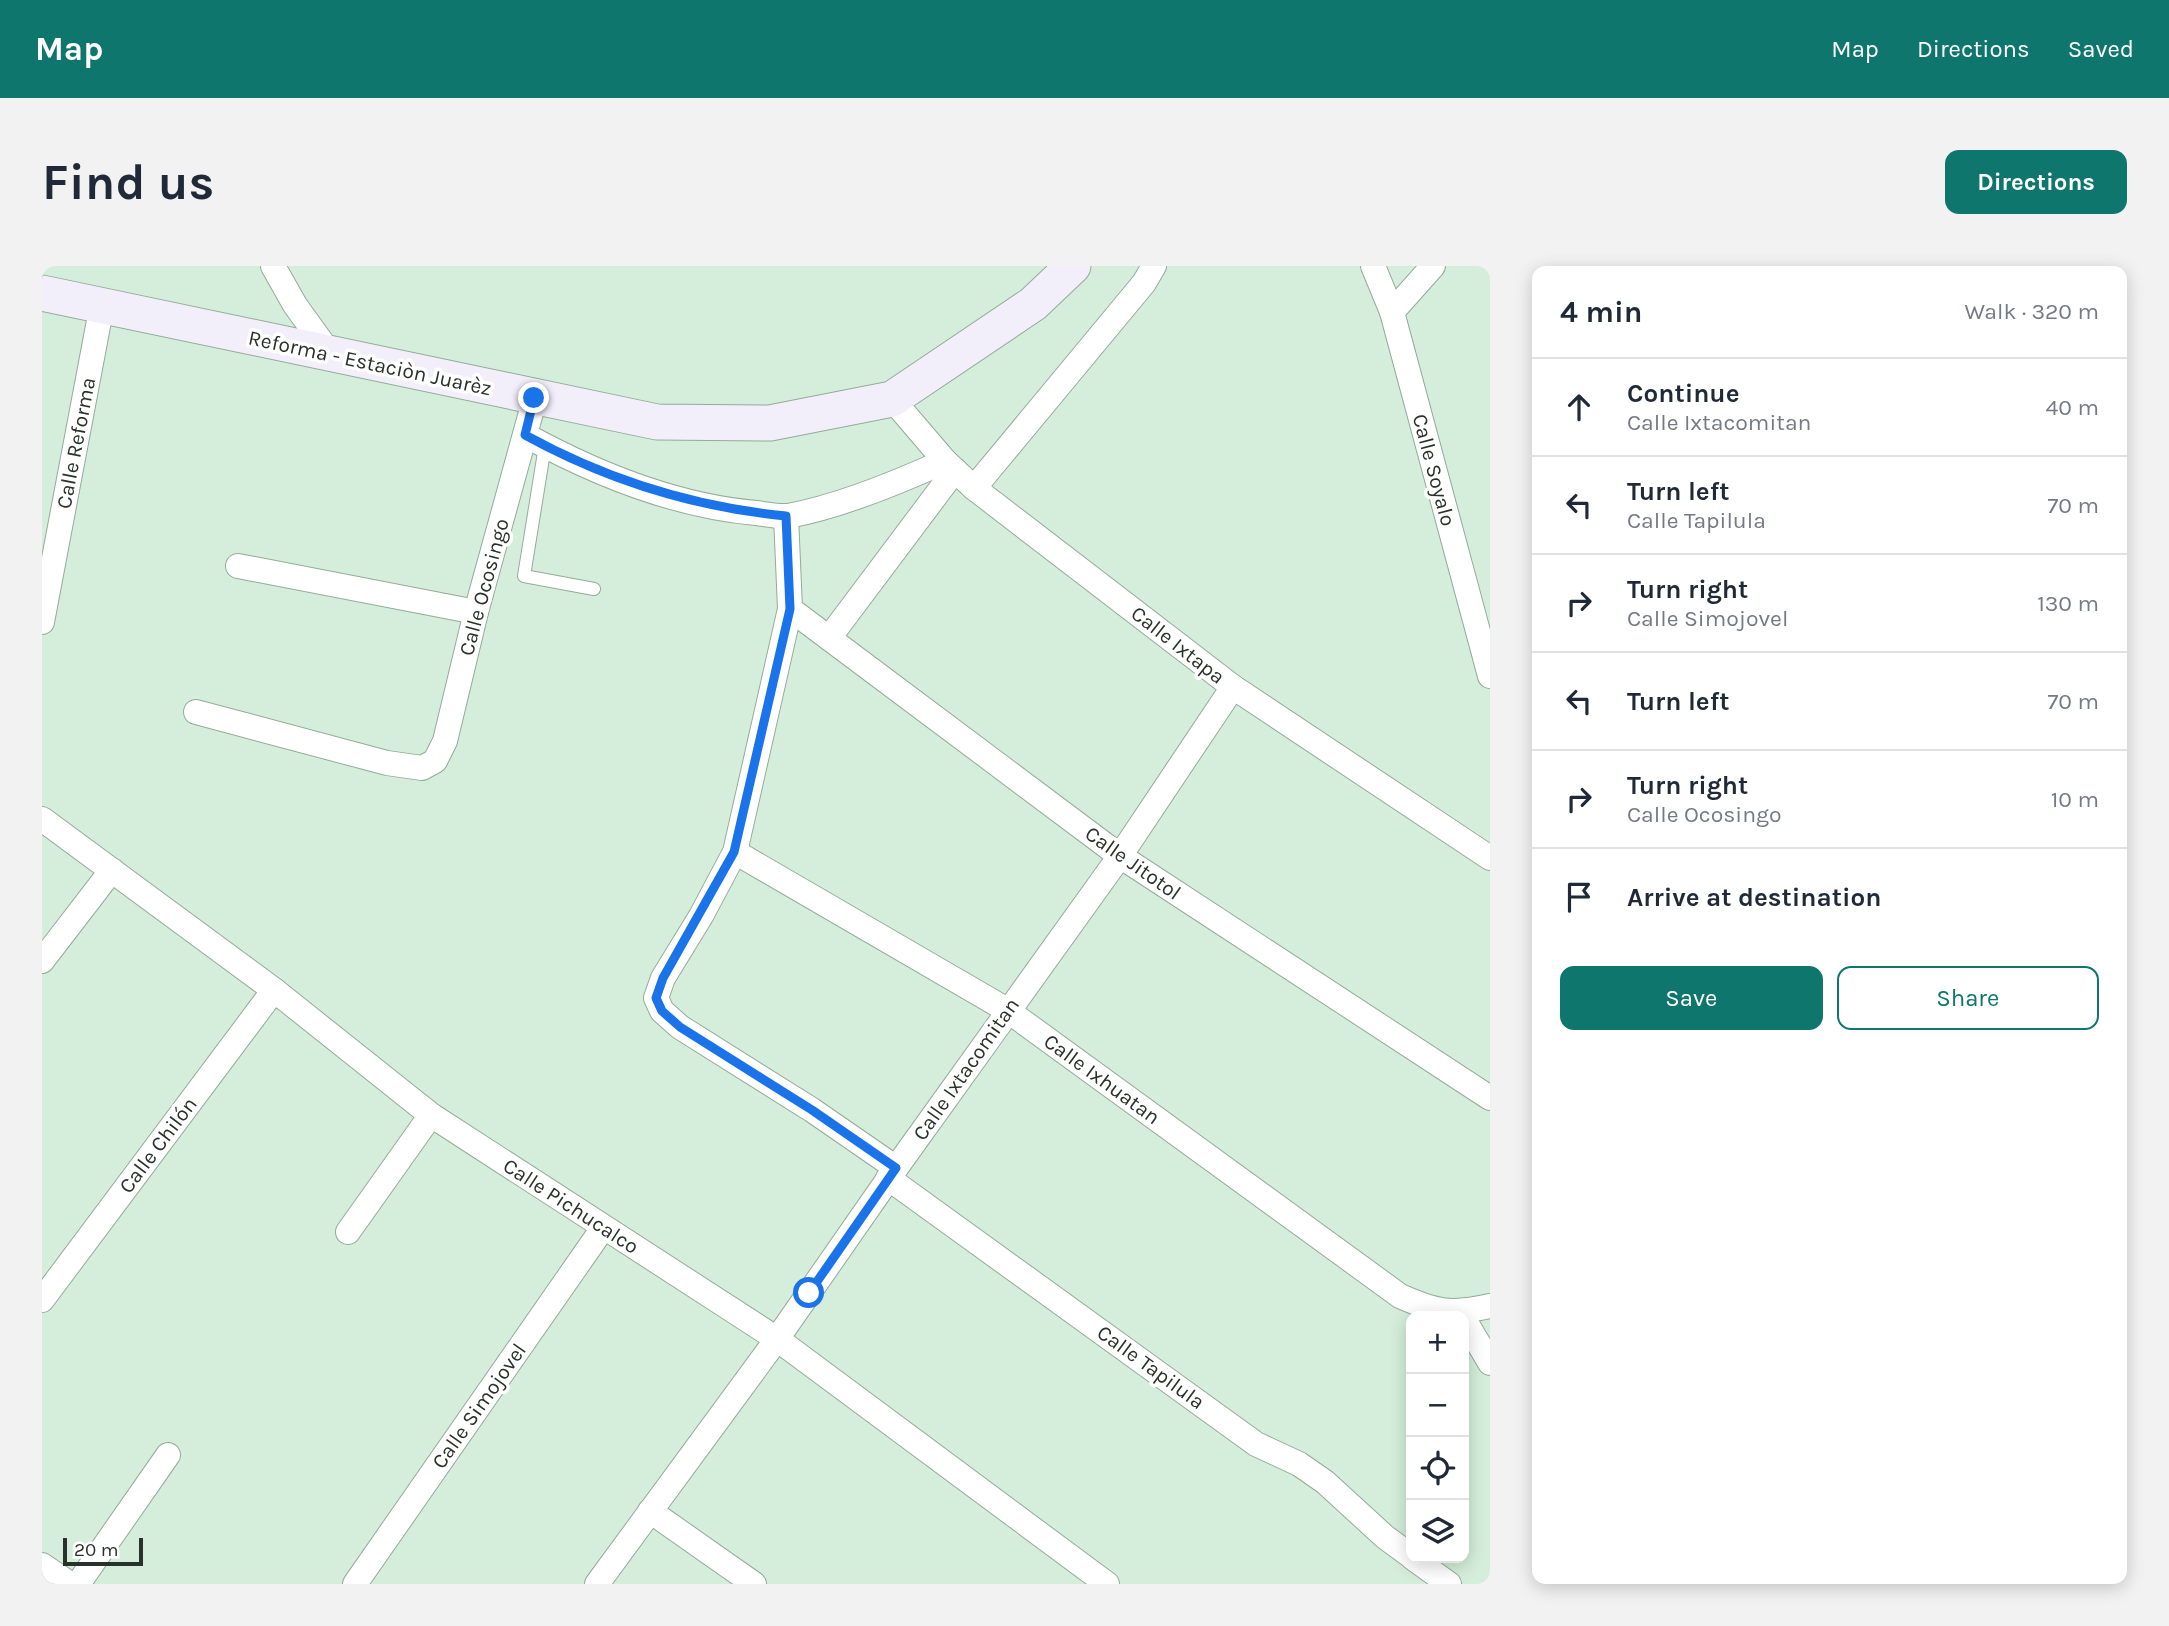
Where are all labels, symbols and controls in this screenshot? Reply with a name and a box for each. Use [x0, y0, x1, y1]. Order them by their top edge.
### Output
text: Map [35, 30, 103, 68]
text: Map [1831, 35, 1879, 63]
text: Directions [1917, 35, 2030, 63]
text: Saved [2068, 35, 2134, 63]
button: Directions [1945, 150, 2127, 214]
text: Find us [42, 154, 214, 211]
text: 4 min [1560, 294, 1642, 330]
text: Walk · 320 m [1965, 298, 2099, 325]
street label: Reforma - Estaciòn Juarèz [246, 325, 494, 401]
street label: Calle Reforma [52, 375, 100, 511]
text: Continue [1627, 378, 1739, 409]
route end [518, 382, 549, 413]
icon: ahead [1560, 388, 1598, 426]
text: 40 m [2046, 394, 2099, 421]
text: Calle Ixtacomitan [1627, 409, 1811, 436]
street label: Calle Soyalo [1408, 411, 1460, 529]
text: Turn left [1627, 476, 1729, 507]
icon: left [1560, 486, 1598, 524]
text: 70 m [2048, 492, 2099, 519]
text: Calle Tapilula [1627, 507, 1766, 534]
street label: Calle Ocosingo [454, 516, 514, 658]
text: Turn right [1627, 574, 1748, 605]
icon: right [1560, 584, 1598, 622]
text: 130 m [2037, 590, 2099, 617]
street label: Calle Ixtapa [1127, 601, 1229, 689]
text: Calle Simojovel [1627, 605, 1788, 632]
icon: left [1560, 682, 1598, 720]
text: Turn left [1627, 686, 1729, 717]
text: 70 m [2048, 688, 2099, 715]
text: Turn right [1627, 770, 1748, 801]
icon: right [1560, 780, 1598, 818]
text: 10 m [2051, 786, 2099, 813]
text: Calle Ocosingo [1627, 801, 1782, 828]
street label: Calle Jitotol [1081, 821, 1185, 905]
icon: arrive [1560, 878, 1598, 916]
text: Arrive at destination [1627, 882, 1881, 913]
button: Save [1560, 966, 1823, 1030]
button: Share [1837, 966, 2099, 1030]
street label: Calle Ixtacomitan [908, 993, 1024, 1145]
street label: Calle Ixhuatan [1039, 1029, 1165, 1129]
street label: Calle Chilón [114, 1092, 202, 1198]
street label: Calle Pichucalco [499, 1153, 643, 1259]
route start [793, 1277, 824, 1308]
map controls [1406, 1311, 1469, 1563]
button: + [1406, 1311, 1469, 1374]
street label: Calle Tapilula [1093, 1320, 1209, 1414]
street label: Calle Simojovel [427, 1339, 531, 1473]
button: − [1406, 1374, 1469, 1437]
button: locate [1406, 1437, 1469, 1500]
button: layers [1406, 1500, 1469, 1563]
scale bar [63, 1535, 144, 1567]
text: 20 m [74, 1539, 119, 1561]

